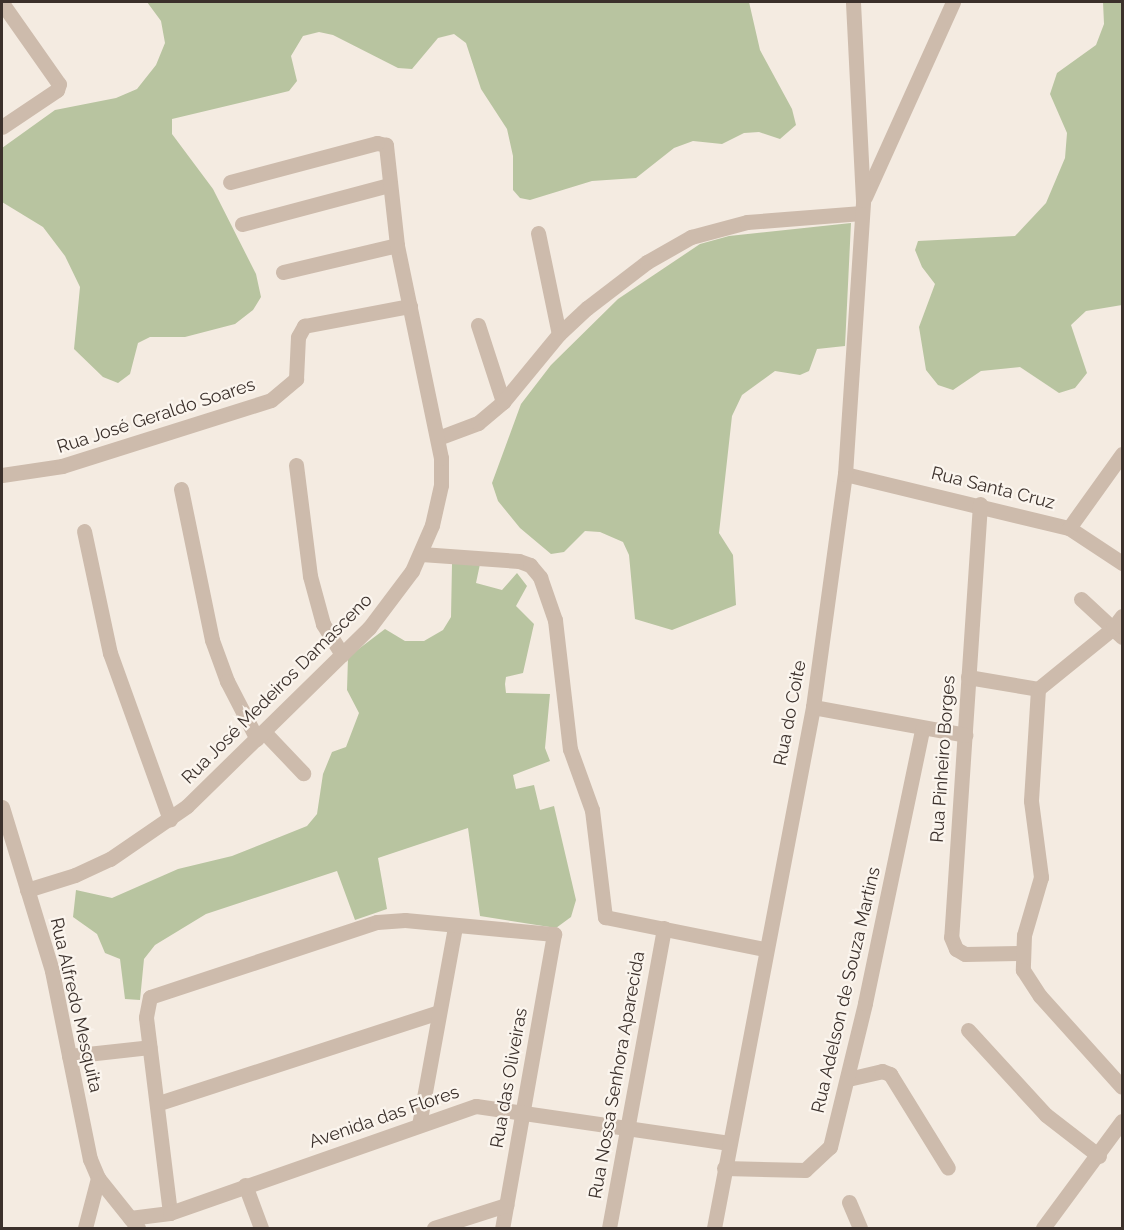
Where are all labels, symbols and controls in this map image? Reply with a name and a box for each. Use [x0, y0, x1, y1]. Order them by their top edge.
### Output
street label: Rua José Geraldo Soares [54, 374, 258, 458]
street label: Rua Santa Cruz [929, 462, 1057, 514]
street label: Rua José Medeiros Damasceno [177, 589, 377, 789]
street label: Rua do Coite [769, 659, 811, 767]
street label: Rua Pinheiro Borges [926, 675, 960, 843]
street label: Rua Adelson de Souza Martins [807, 864, 885, 1116]
street label: Rua Alfredo Mesquita [45, 915, 107, 1095]
street label: Rua Nossa Senhora Aparecida [585, 949, 649, 1201]
street label: Rua das Oliveiras [486, 1006, 532, 1150]
street label: Avenida das Flores [306, 1081, 462, 1153]

